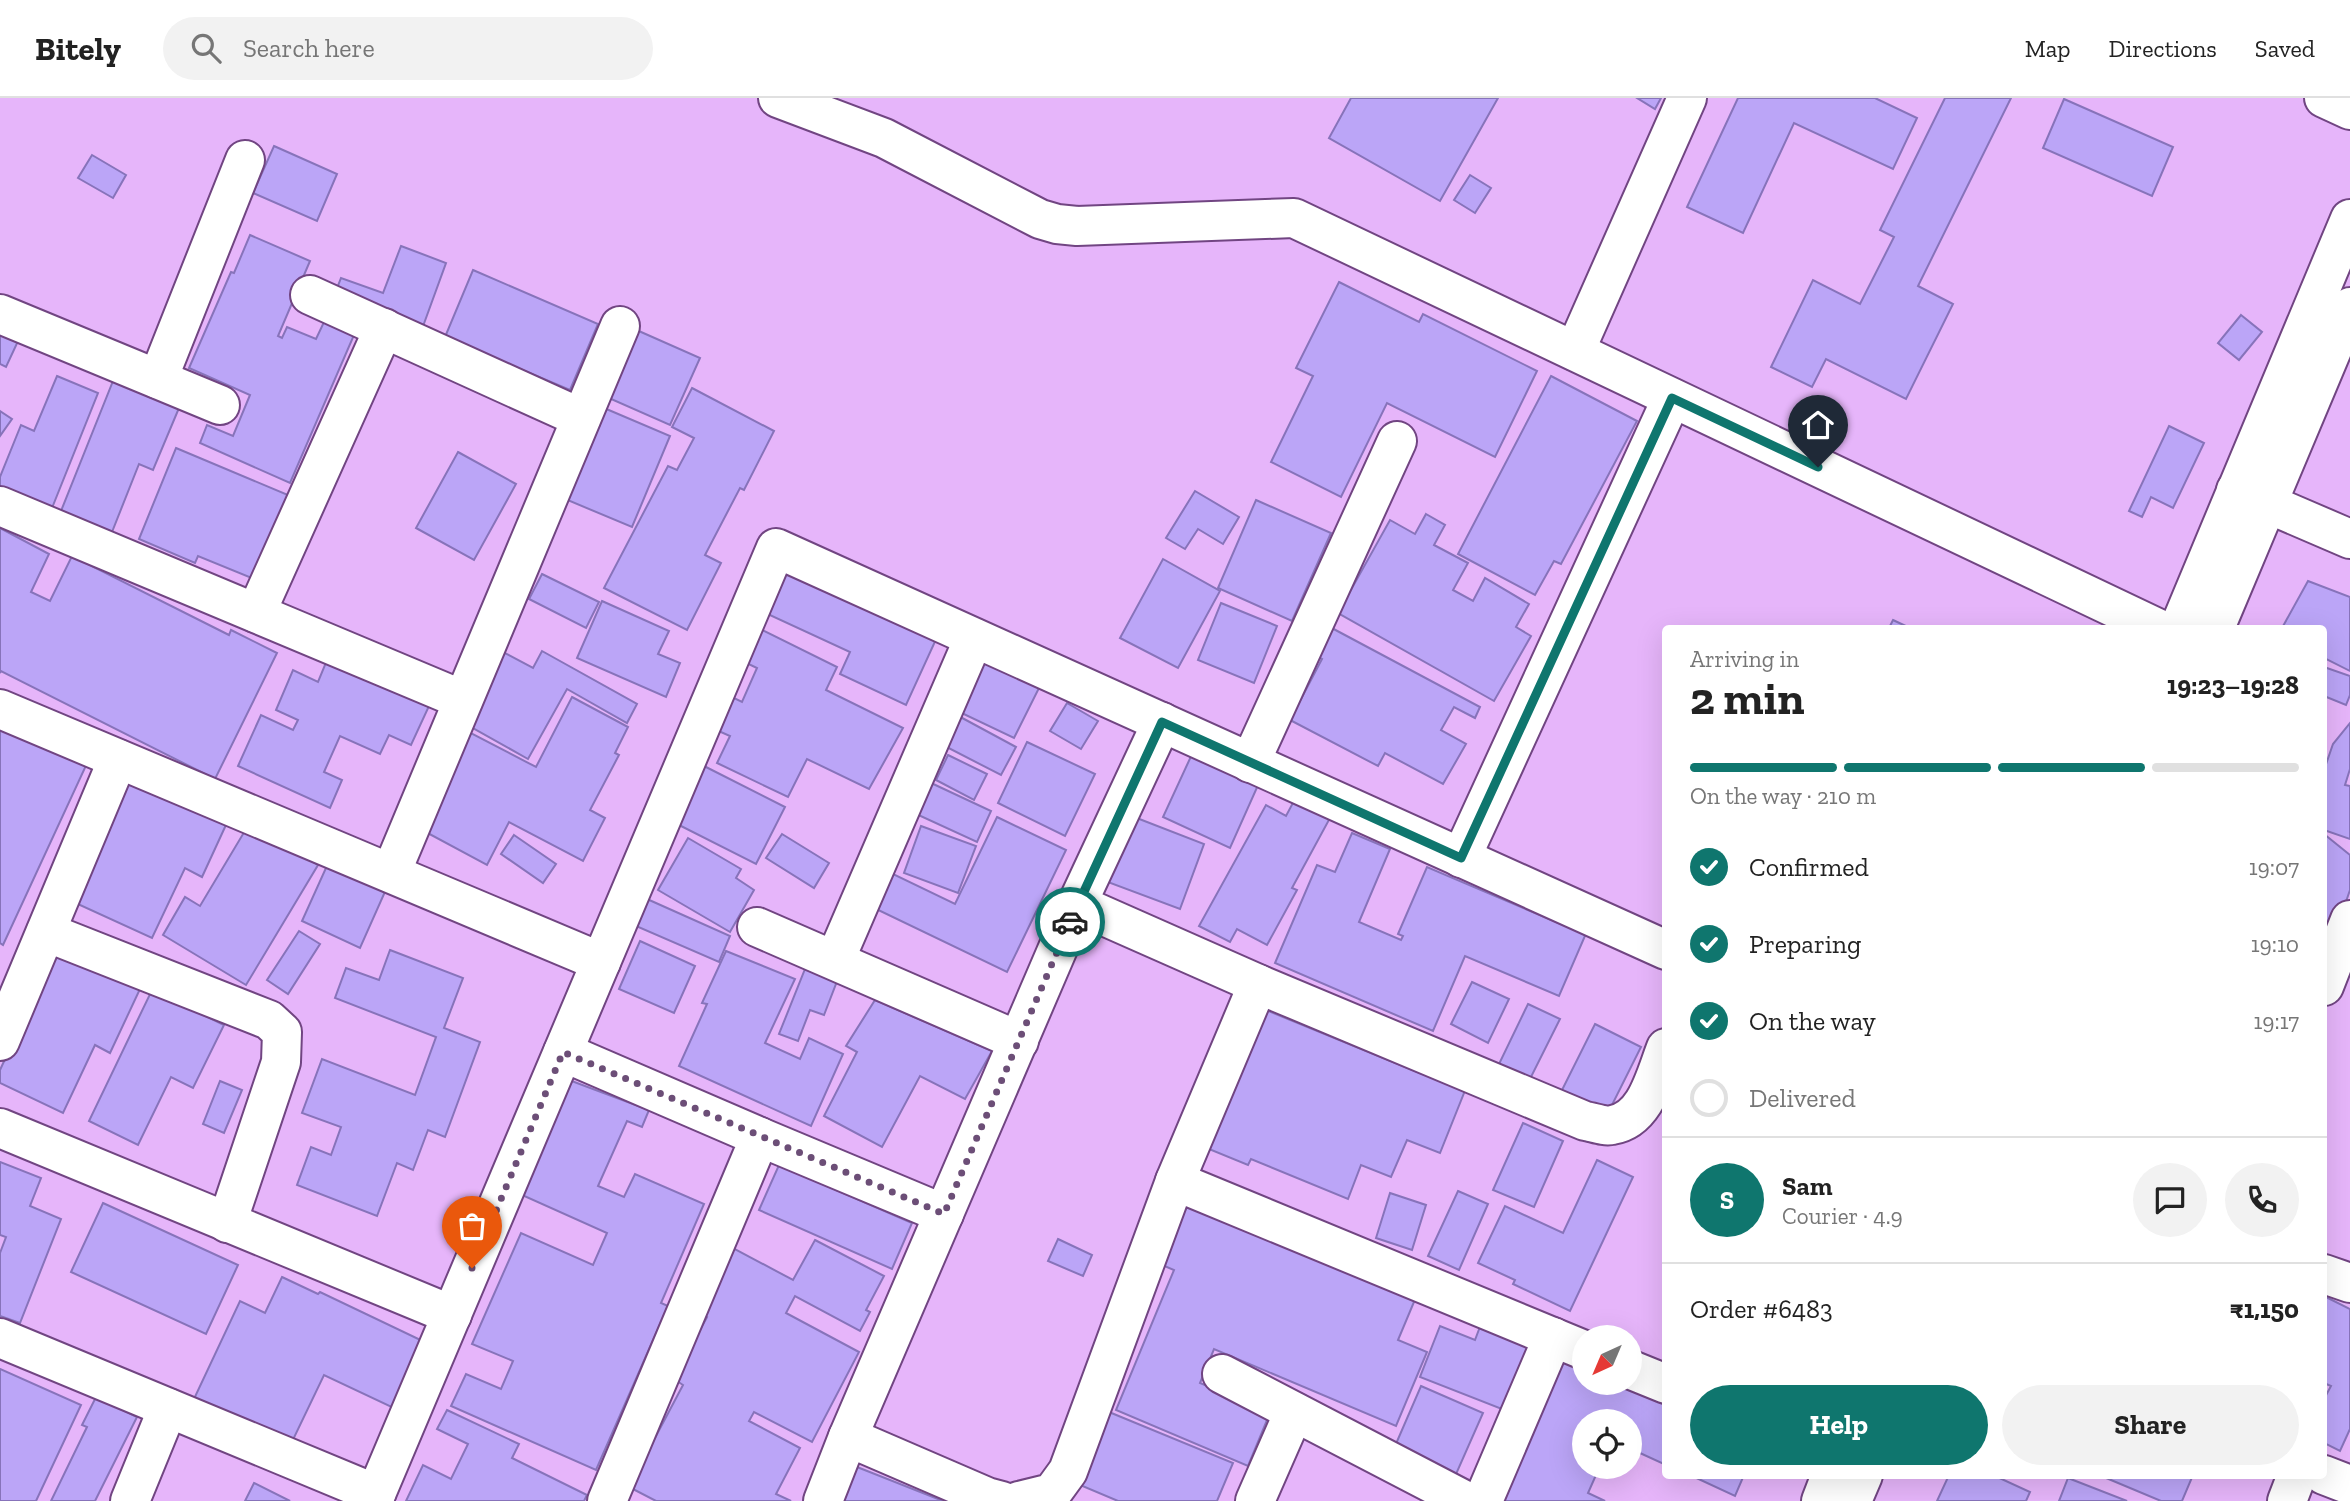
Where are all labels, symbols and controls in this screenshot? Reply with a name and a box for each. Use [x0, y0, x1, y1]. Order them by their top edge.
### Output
search box [163, 17, 653, 80]
text: Bitely [35, 29, 121, 68]
icon: search [187, 29, 225, 67]
text: Search here [243, 32, 375, 64]
text: Map [2025, 34, 2071, 63]
text: Directions [2109, 34, 2217, 63]
text: Saved [2255, 34, 2315, 63]
pin [1788, 395, 1848, 467]
icon: home [1799, 406, 1837, 444]
text: Arriving in [1690, 645, 1799, 673]
text: 19:23–19:28 [2167, 669, 2299, 701]
text: 2 min [1690, 671, 1805, 726]
text: On the way · 210 m [1690, 782, 1876, 810]
icon: check [1690, 848, 1728, 886]
text: Confirmed [1749, 851, 1869, 883]
text: 19:07 [2249, 853, 2299, 881]
courier [1035, 887, 1105, 957]
icon: car [1051, 903, 1089, 941]
icon: check [1690, 925, 1728, 963]
text: Preparing [1749, 928, 1861, 960]
text: 19:10 [2251, 930, 2299, 958]
icon: check [1690, 1002, 1728, 1040]
text: On the way [1749, 1005, 1876, 1037]
text: 19:17 [2253, 1007, 2299, 1035]
text: Delivered [1749, 1082, 1856, 1114]
button: chat [2133, 1163, 2207, 1237]
button: phone [2225, 1163, 2299, 1237]
text: Sam [1782, 1170, 1832, 1202]
text: S [1720, 1184, 1734, 1216]
pin [442, 1196, 502, 1268]
text: Courier · 4.9 [1782, 1202, 1903, 1230]
icon: bag [453, 1207, 491, 1245]
text: Order #6483 [1690, 1293, 1833, 1325]
text: ₹1,150 [2230, 1293, 2299, 1325]
north arrow [1572, 1325, 1642, 1395]
map controls [1572, 1325, 1642, 1479]
button: Help [1690, 1385, 1988, 1465]
button: Share [2002, 1385, 2299, 1465]
button: locate [1572, 1409, 1642, 1479]

